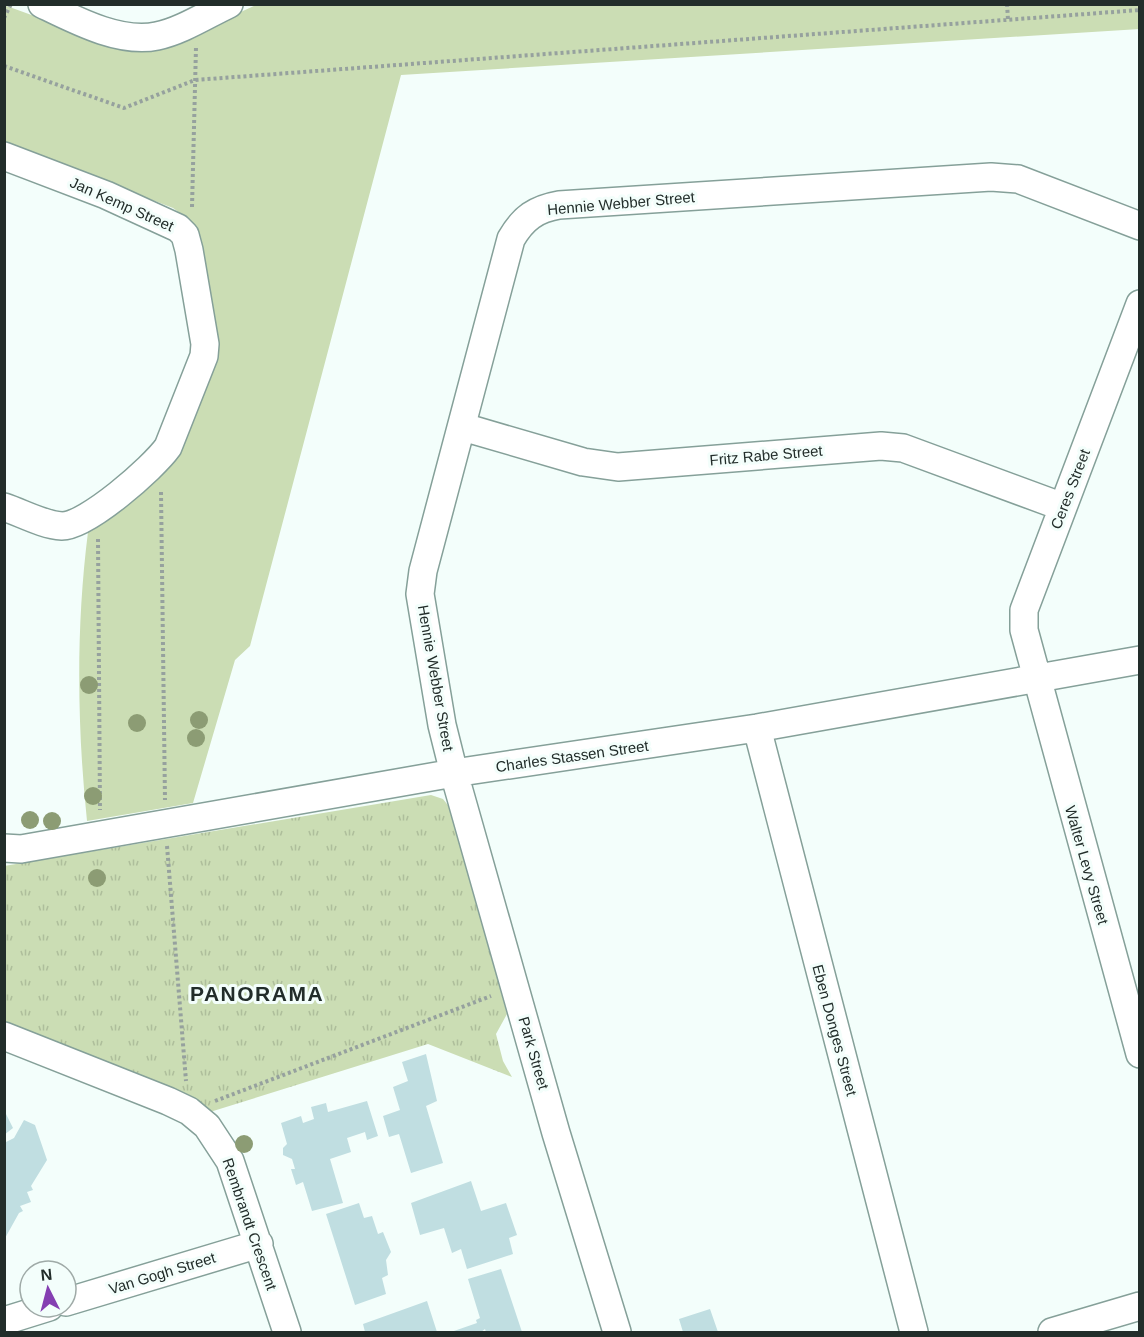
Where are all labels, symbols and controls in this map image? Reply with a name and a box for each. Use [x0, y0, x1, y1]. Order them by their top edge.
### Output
street label: Jan Kemp Street [68, 174, 177, 235]
street label: Hennie Webber Street [546, 188, 696, 218]
street label: Fritz Rabe Street [709, 442, 824, 468]
street label: Ceres Street [1047, 446, 1093, 531]
street label: Hennie Webber Street [415, 604, 457, 753]
street label: Charles Stassen Street [494, 737, 650, 775]
street label: Walter Levy Street [1062, 804, 1112, 927]
street label: Eben Donges Street [809, 963, 861, 1098]
district label: PANORAMA [190, 982, 324, 1005]
street label: Park Street [515, 1015, 553, 1092]
street label: Rembrandt Crescent [219, 1156, 281, 1293]
street label: Van Gogh Street [107, 1248, 218, 1297]
north arrow [18, 1259, 78, 1319]
text: N [40, 1266, 53, 1284]

